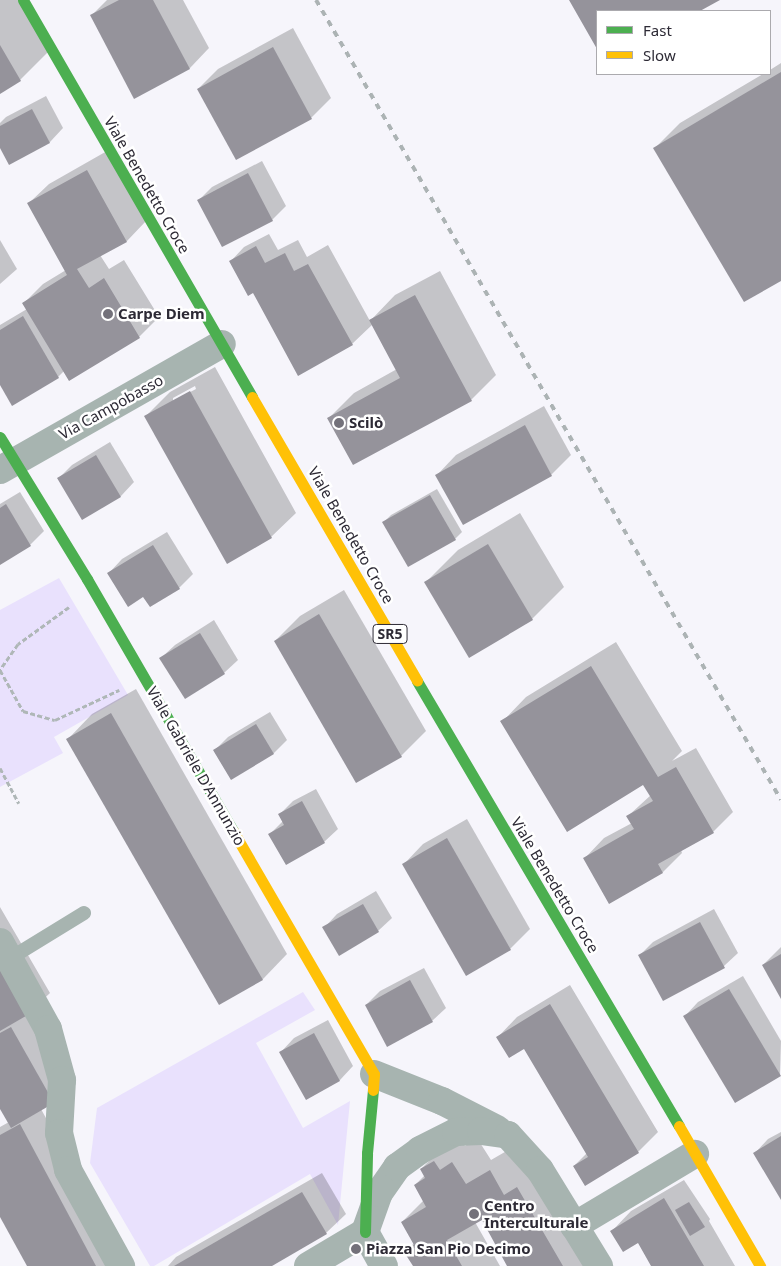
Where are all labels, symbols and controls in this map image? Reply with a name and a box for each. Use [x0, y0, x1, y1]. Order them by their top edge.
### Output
legend [596, 10, 771, 75]
text: Fast [643, 20, 672, 40]
text: Slow [643, 45, 676, 65]
street label: Viale Benedetto Croce [100, 113, 194, 257]
place label: Carpe Diem [118, 305, 205, 323]
marker: Carpe Diem [102, 308, 114, 320]
street label: Via Campobasso [56, 371, 166, 443]
place label: Scilò [349, 414, 383, 432]
marker: Scilò [333, 417, 345, 429]
street label: Viale Benedetto Croce [304, 463, 398, 607]
road number: SR5 [372, 622, 408, 646]
street label: Viale Gabriele D'Annunzio [143, 683, 249, 849]
street label: Viale Benedetto Croce [507, 814, 603, 956]
place label: Centro Interculturale [484, 1196, 588, 1231]
marker: Centro Interculturale [468, 1208, 480, 1220]
place label: Piazza San Pio Decimo [366, 1240, 531, 1258]
marker: Piazza San Pio Decimo [350, 1243, 362, 1255]

